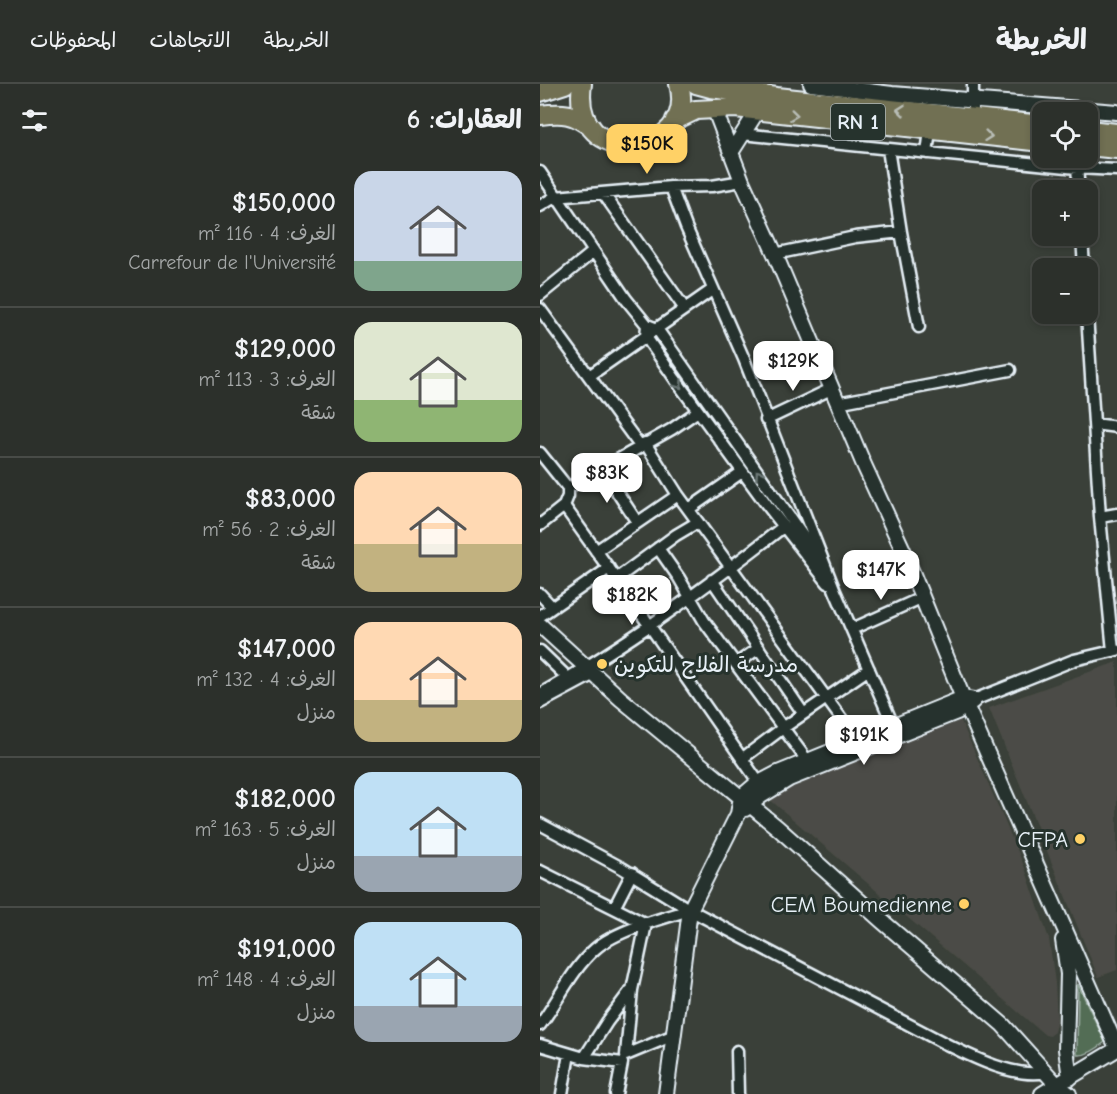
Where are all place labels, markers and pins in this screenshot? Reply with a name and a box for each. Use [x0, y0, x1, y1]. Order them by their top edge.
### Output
pin: $150K [605, 124, 689, 175]
pin: $129K [751, 341, 835, 392]
pin: $83K [571, 453, 643, 504]
pin: $147K [839, 550, 923, 601]
pin: $182K [590, 575, 674, 626]
place label: مدرسة الفلاح للتكوين [614, 652, 798, 679]
marker: مدرسة الفلاح للتكوين [595, 657, 609, 671]
pin: $191K [822, 715, 906, 766]
place label: CFPA [1018, 827, 1068, 853]
marker: CFPA [1073, 832, 1087, 846]
place label: CEM Boumedienne [771, 892, 952, 918]
marker: CEM Boumedienne [957, 897, 971, 911]

